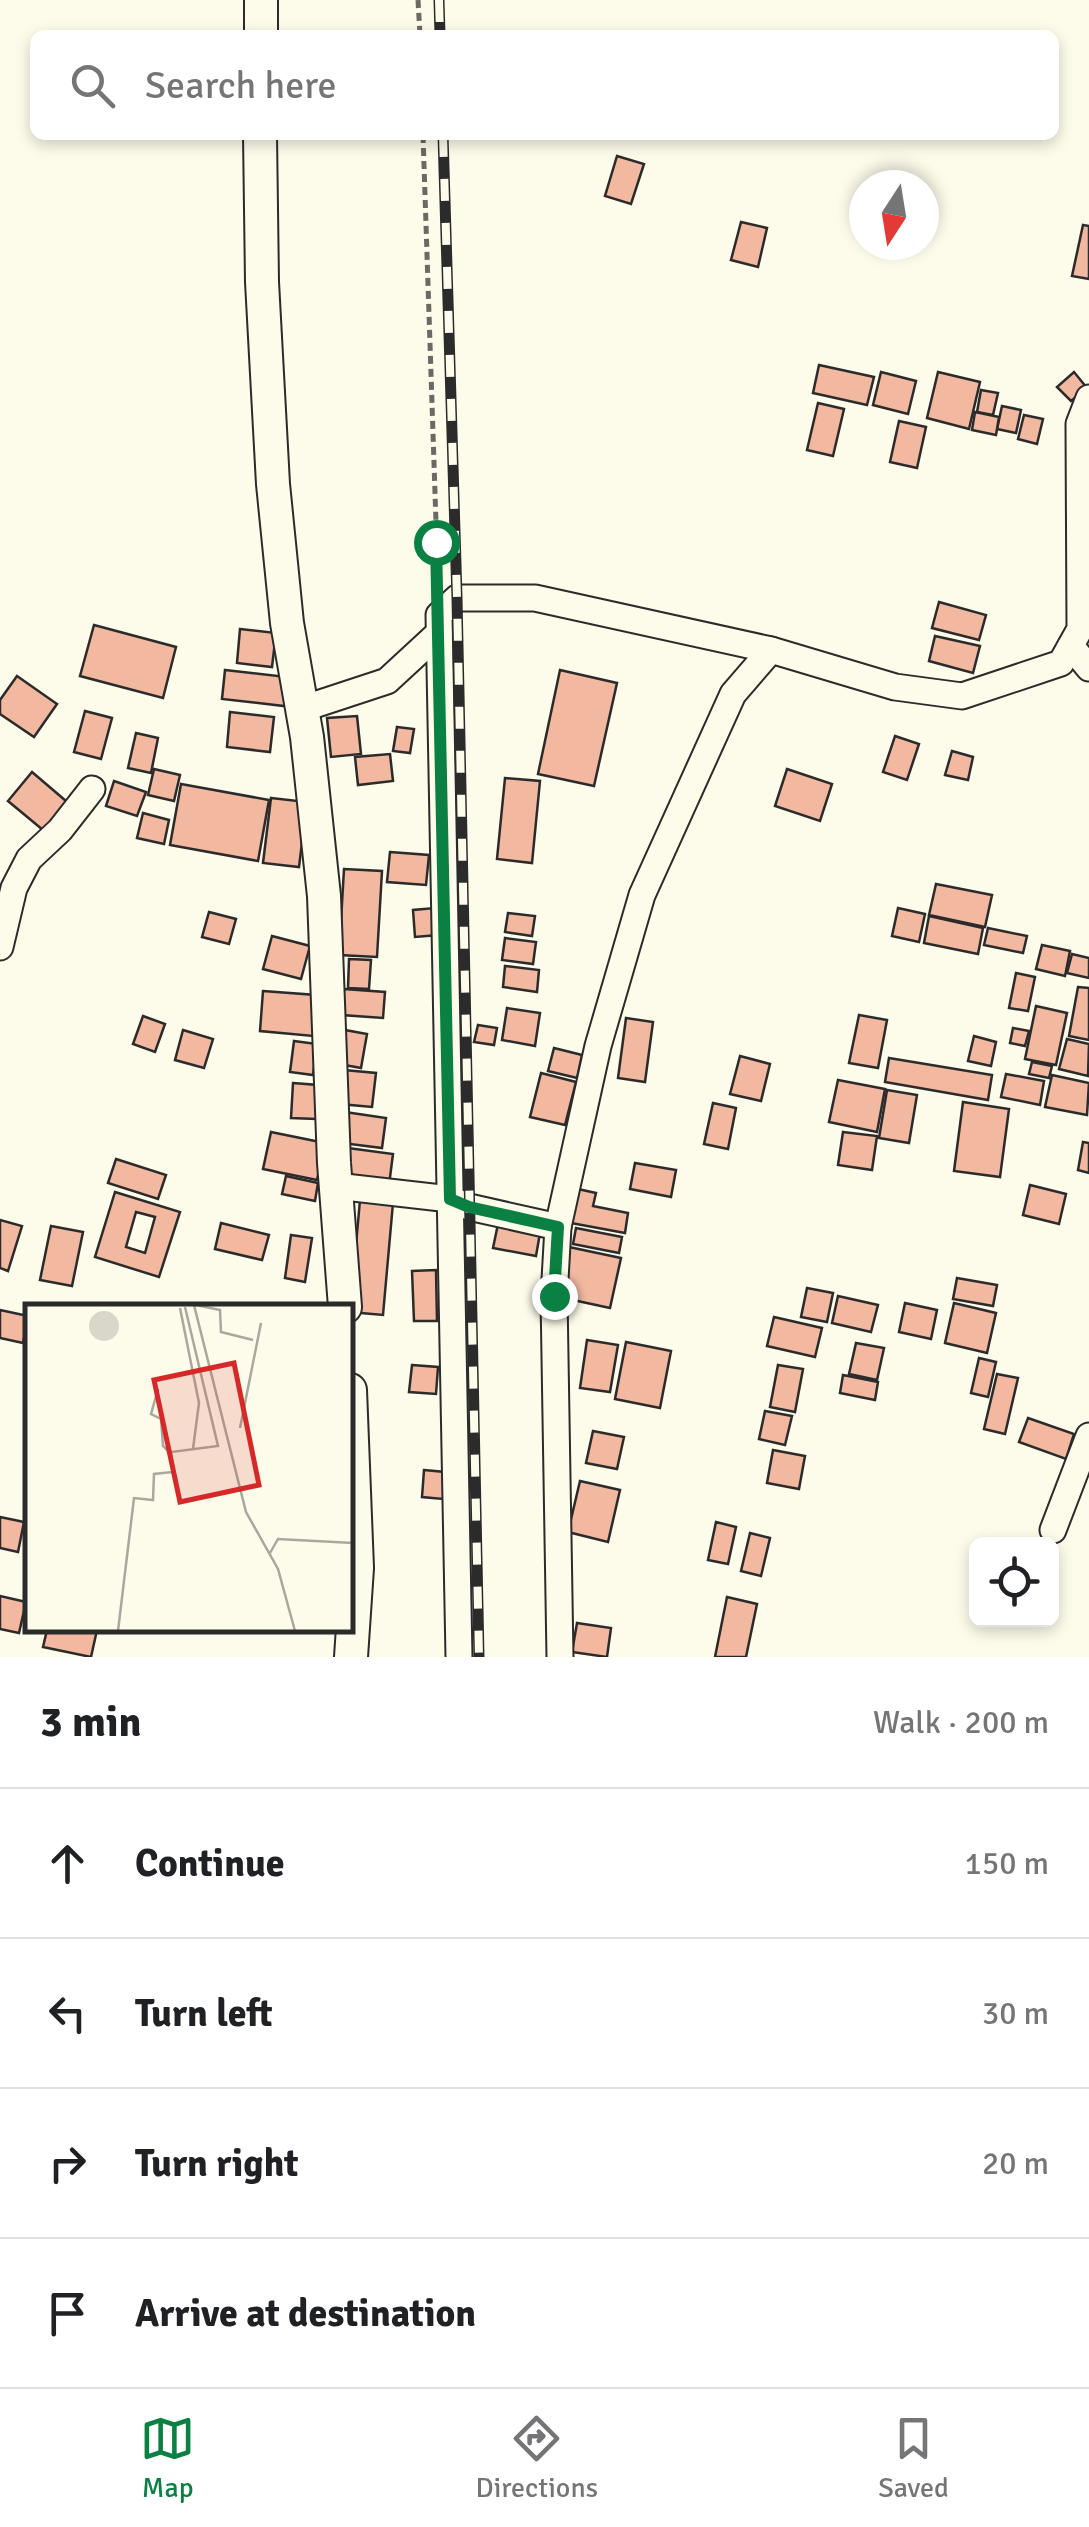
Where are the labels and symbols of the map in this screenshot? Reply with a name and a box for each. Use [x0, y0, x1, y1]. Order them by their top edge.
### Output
north arrow [849, 170, 939, 260]
route start [414, 520, 460, 566]
route end [532, 1274, 578, 1320]
inset map [25, 1304, 352, 1632]

